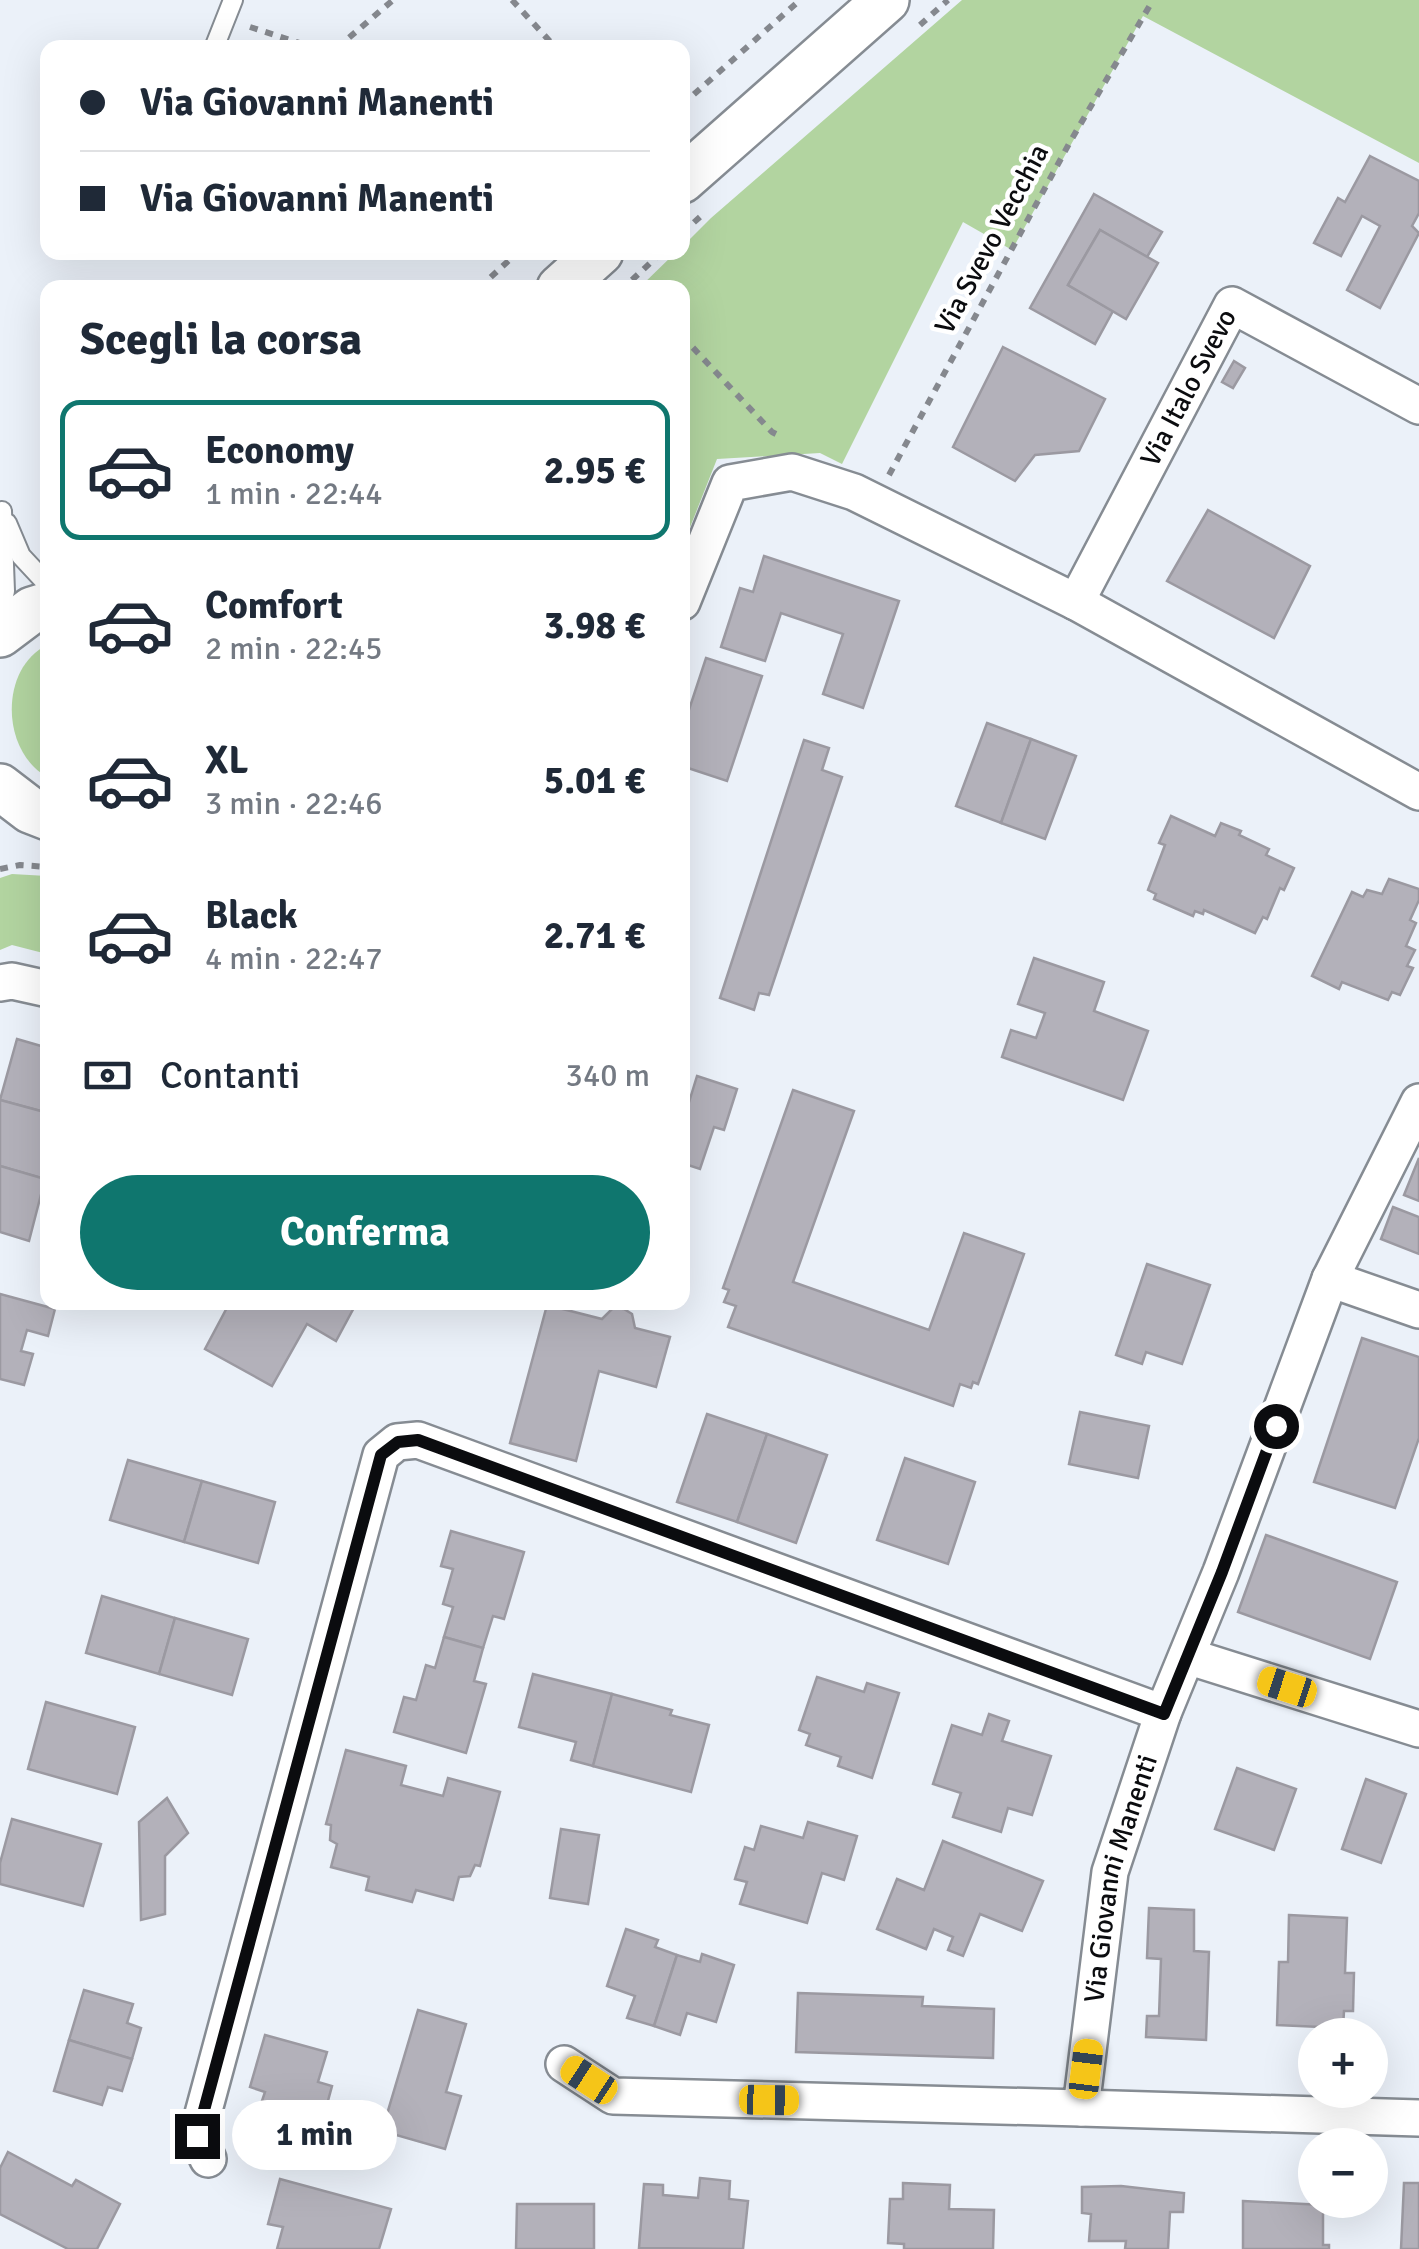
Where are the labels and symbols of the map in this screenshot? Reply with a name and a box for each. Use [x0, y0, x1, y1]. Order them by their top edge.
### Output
street label: Via Svevo Vecchia [928, 138, 1056, 340]
street label: Via Italo Svevo [1133, 303, 1244, 472]
route start [1254, 1404, 1299, 1449]
car [1254, 1663, 1320, 1711]
street label: Via Giovanni Manenti [1077, 1750, 1165, 2005]
car [1067, 2037, 1105, 2101]
car [556, 2051, 622, 2109]
car [739, 2084, 799, 2116]
callout: 1 min [232, 2101, 397, 2171]
route end [175, 2114, 220, 2159]

